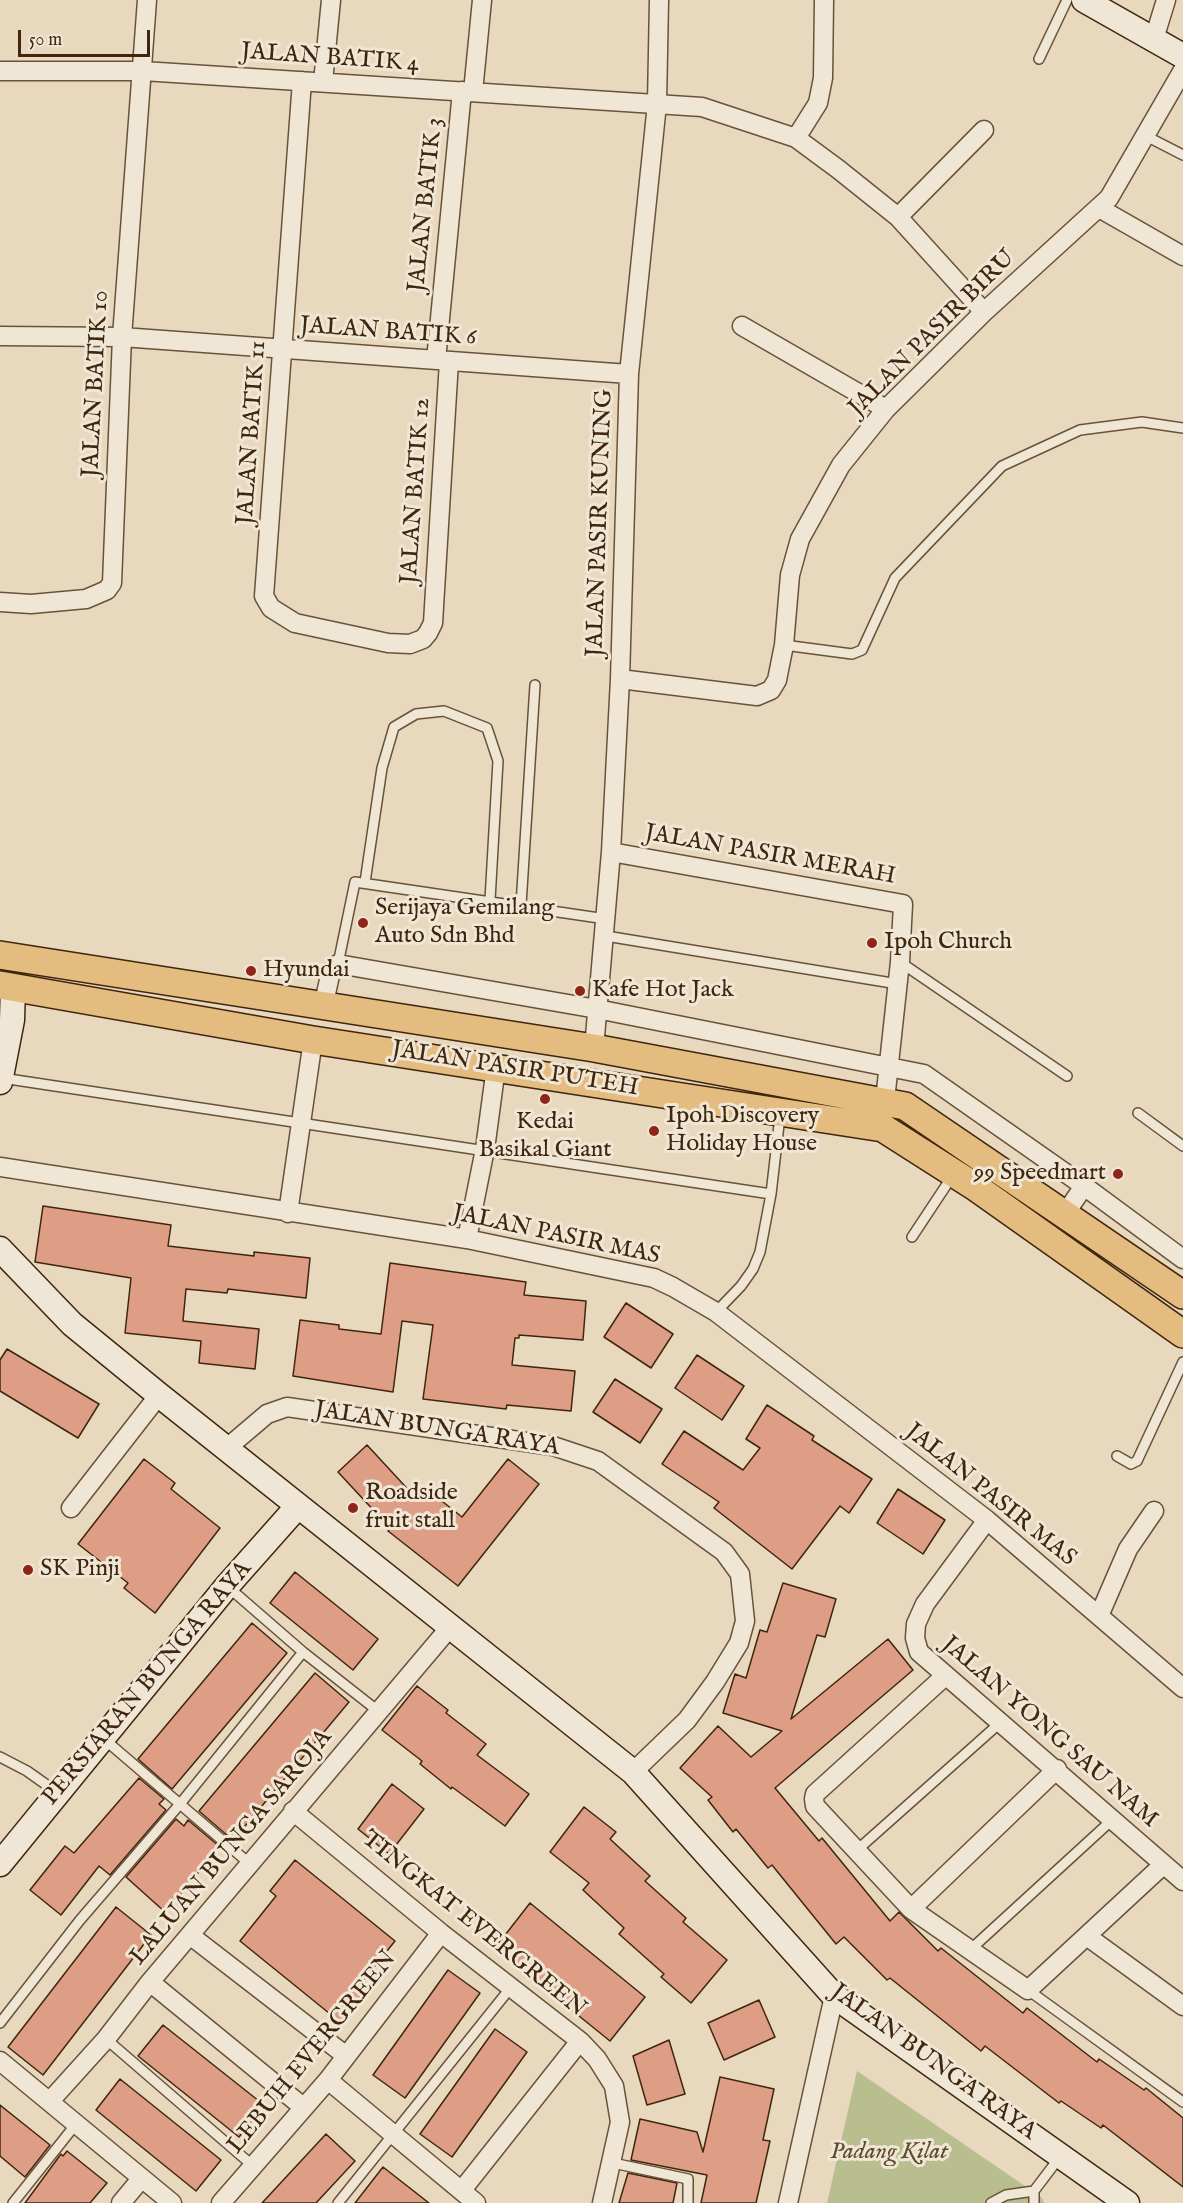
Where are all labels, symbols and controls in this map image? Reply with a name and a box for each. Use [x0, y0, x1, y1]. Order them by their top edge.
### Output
scale bar [21, 18, 153, 56]
text: 50 m [29, 29, 62, 52]
street label: JALAN BATIK 4 [240, 38, 420, 80]
street label: JALAN BATIK 3 [404, 116, 450, 294]
street label: JALAN PASIR BIRU [844, 245, 1022, 423]
street label: JALAN BATIK 10 [78, 290, 116, 478]
street label: JALAN BATIK 6 [299, 312, 477, 354]
street label: JALAN BATIK 11 [232, 340, 274, 526]
street label: JALAN PASIR KUNING [582, 389, 620, 657]
street label: JALAN BATIK 12 [396, 397, 438, 585]
street label: JALAN PASIR MERAH [642, 820, 898, 892]
place label: Serijaya Gemilang Auto Sdn Bhd [375, 895, 554, 951]
marker: Serijaya Gemilang Auto Sdn Bhd [356, 916, 370, 930]
place label: Ipoh Church [884, 929, 1012, 957]
marker: Ipoh Church [865, 936, 879, 950]
place label: Hyundai [263, 957, 350, 985]
marker: Hyundai [244, 964, 258, 978]
place label: Kafe Hot Jack [592, 977, 734, 1005]
marker: Kafe Hot Jack [573, 984, 587, 998]
street label: JALAN PASIR PUTEH [390, 1036, 640, 1104]
marker: Kedai Basikal Giant [538, 1092, 552, 1106]
place label: Ipoh Discovery Holiday House [666, 1103, 819, 1159]
place label: Kedai Basikal Giant [479, 1109, 611, 1165]
marker: Ipoh Discovery Holiday House [647, 1124, 661, 1138]
place label: 99 Speedmart [974, 1160, 1106, 1188]
marker: 99 Speedmart [1111, 1167, 1125, 1181]
street label: JALAN PASIR MAS [450, 1200, 662, 1272]
street label: JALAN BUNGA RAYA [313, 1396, 561, 1464]
street label: JALAN PASIR MAS [899, 1418, 1081, 1574]
place label: Roadside fruit stall [365, 1480, 458, 1536]
marker: Roadside fruit stall [346, 1501, 360, 1515]
street label: PERSIARAN BUNGA RAYA [37, 1556, 259, 1812]
place label: SK Pinji [40, 1556, 120, 1584]
marker: SK Pinji [21, 1563, 35, 1577]
street label: JALAN YONG SAU NAM [935, 1631, 1163, 1835]
street label: LALUAN BUNGA SAROJA [125, 1724, 339, 1972]
street label: TINGKAT EVERGREEN [355, 1826, 591, 2024]
street label: LEBUH EVERGREEN [222, 1946, 404, 2160]
street label: JALAN BUNGA RAYA [824, 1979, 1042, 2147]
park label: Padang Kilat [830, 2139, 948, 2167]

